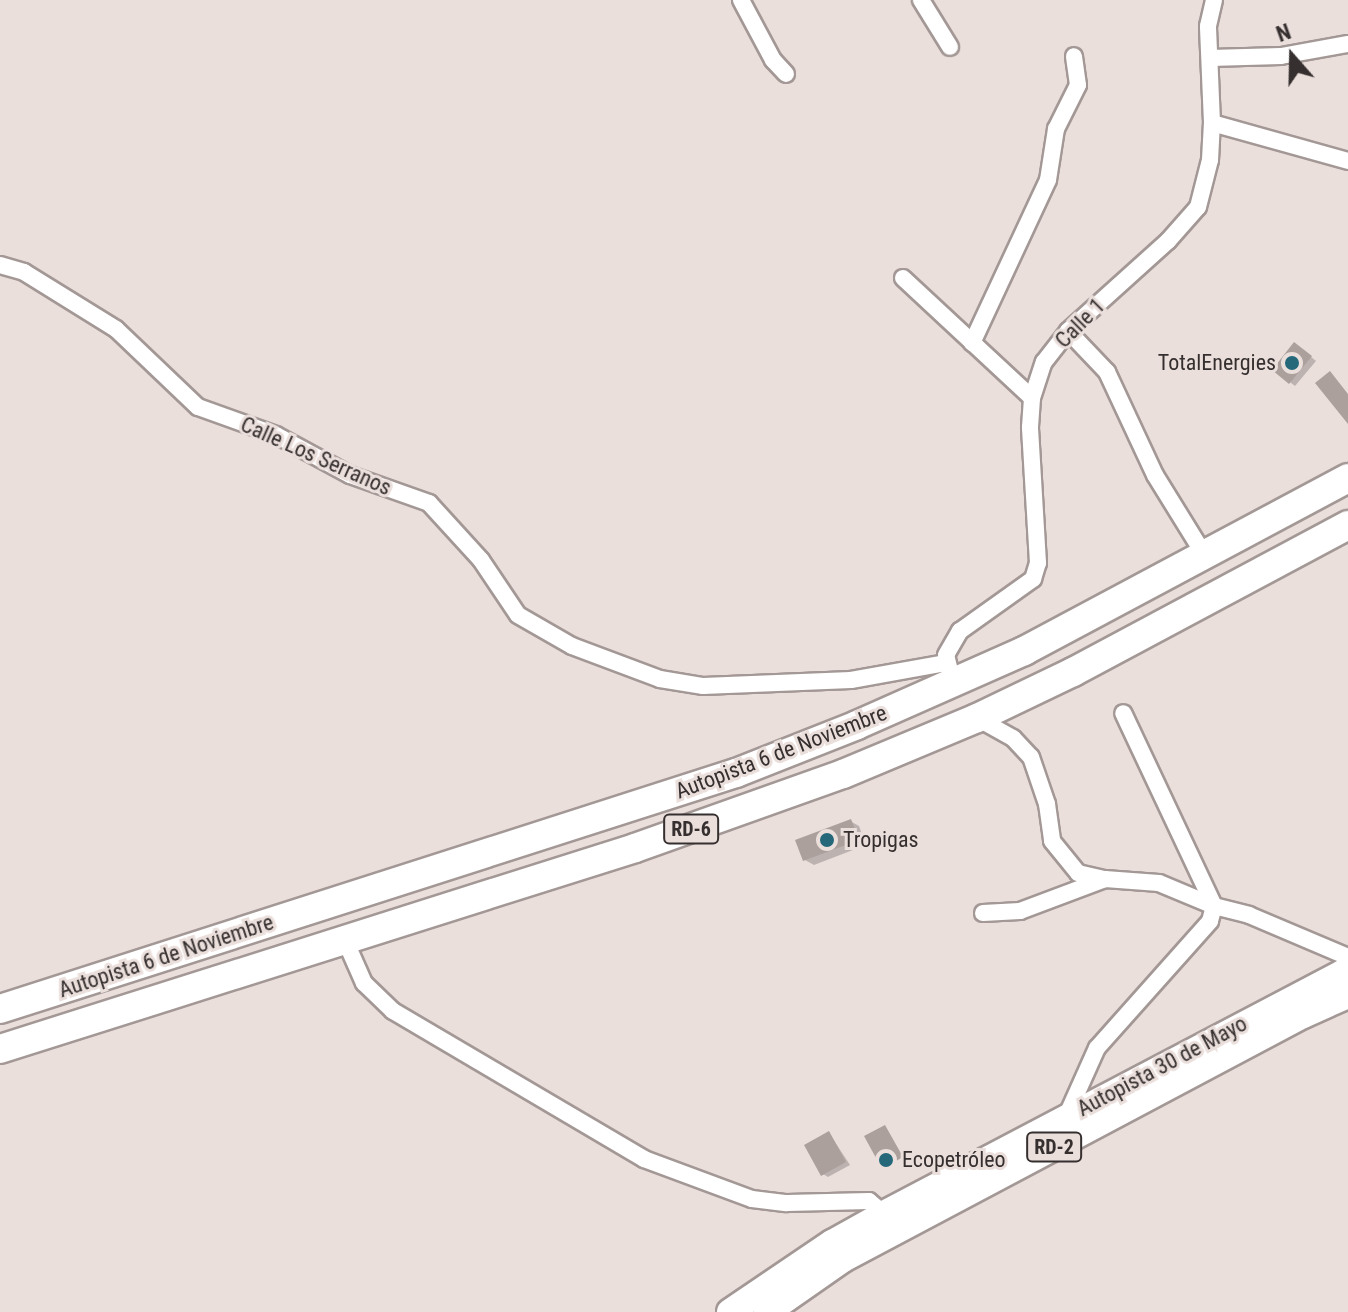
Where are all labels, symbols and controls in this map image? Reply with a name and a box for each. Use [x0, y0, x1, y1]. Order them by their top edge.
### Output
north arrow [1252, 16, 1332, 96]
text: N [1273, 19, 1294, 47]
street label: Calle 1 [1050, 293, 1110, 353]
place label: TotalEnergies [1158, 350, 1276, 376]
marker: TotalEnergies [1283, 354, 1301, 372]
street label: Calle Los Serranos [237, 411, 395, 501]
street label: Autopista 6 de Noviembre [672, 699, 890, 805]
road number: RD-6 [663, 813, 719, 845]
place label: Tropigas [843, 827, 918, 853]
marker: Tropigas [818, 831, 836, 849]
street label: Autopista 6 de Noviembre [55, 909, 277, 1003]
street label: Autopista 30 de Mayo [1073, 1010, 1251, 1122]
road number: RD-2 [1026, 1131, 1082, 1163]
place label: Ecopetróleo [902, 1147, 1006, 1173]
marker: Ecopetróleo [877, 1151, 895, 1169]

